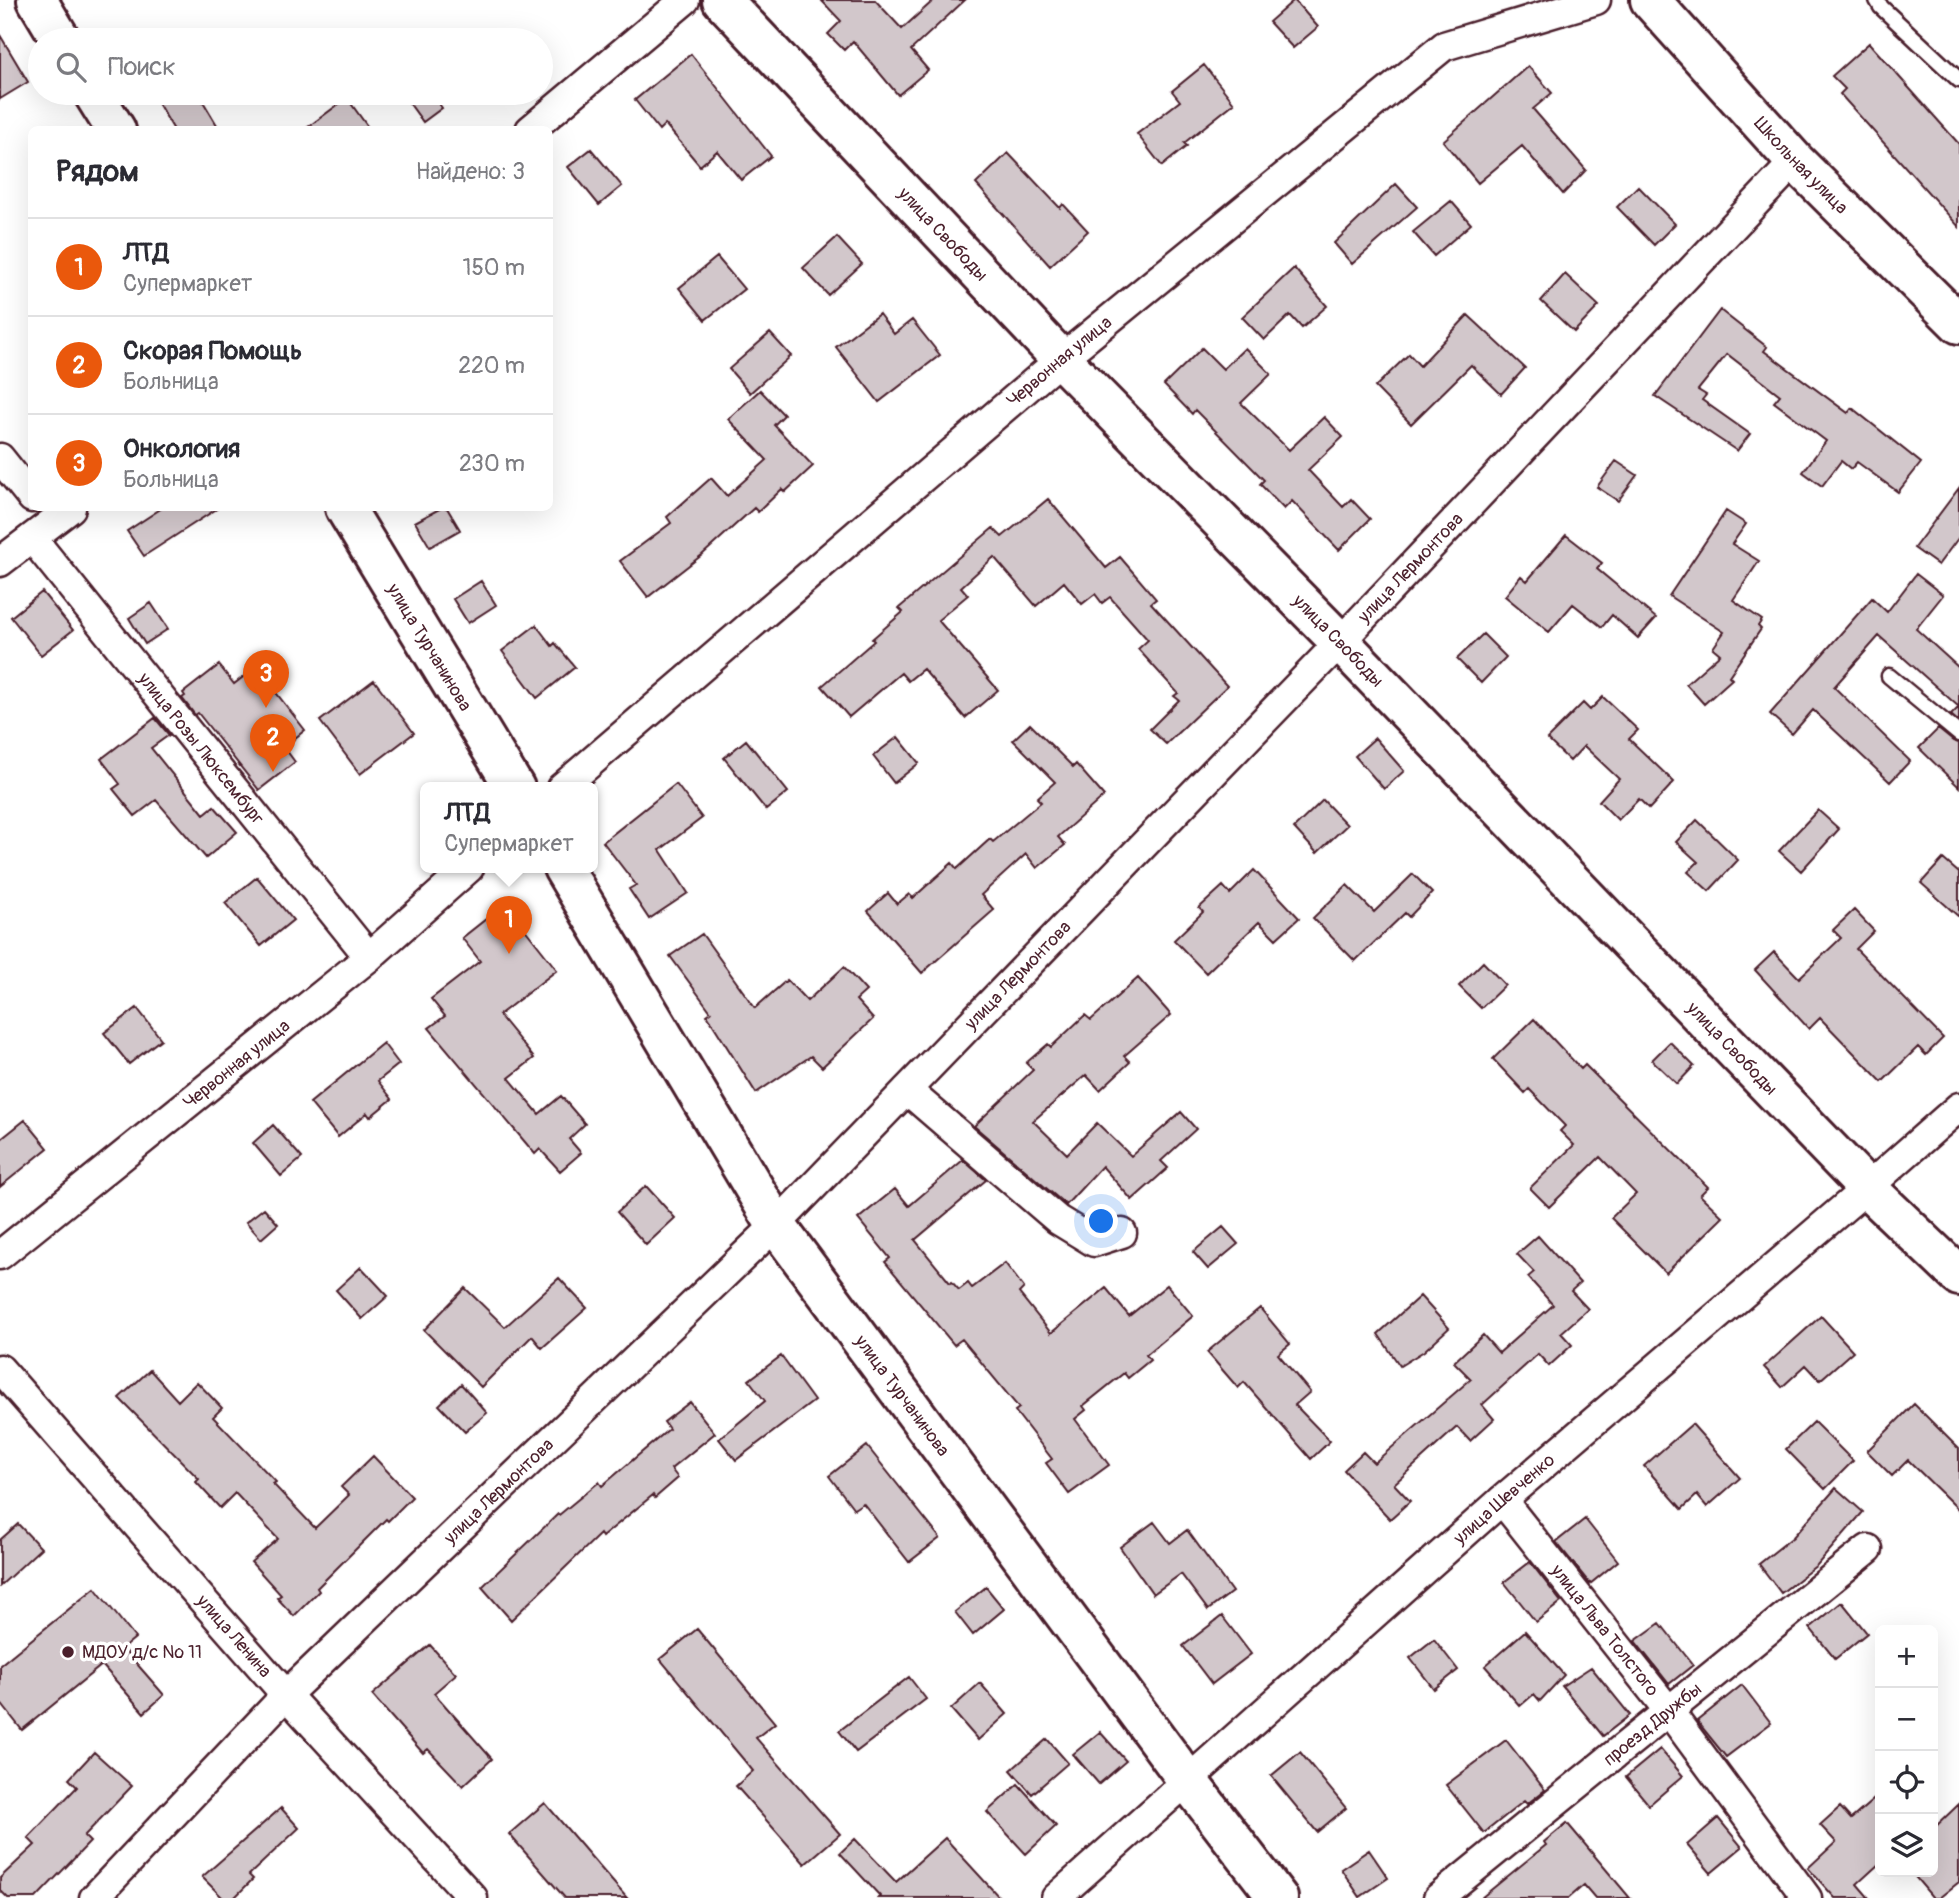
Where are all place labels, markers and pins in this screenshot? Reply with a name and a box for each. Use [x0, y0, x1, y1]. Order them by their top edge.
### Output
pin: 3 [243, 650, 289, 708]
pin: 2 [250, 714, 296, 772]
pin: 1 [486, 896, 532, 954]
place label: МДОУ д/с № 11 [82, 1641, 202, 1664]
marker: МДОУ д/с № 11 [60, 1644, 76, 1660]

